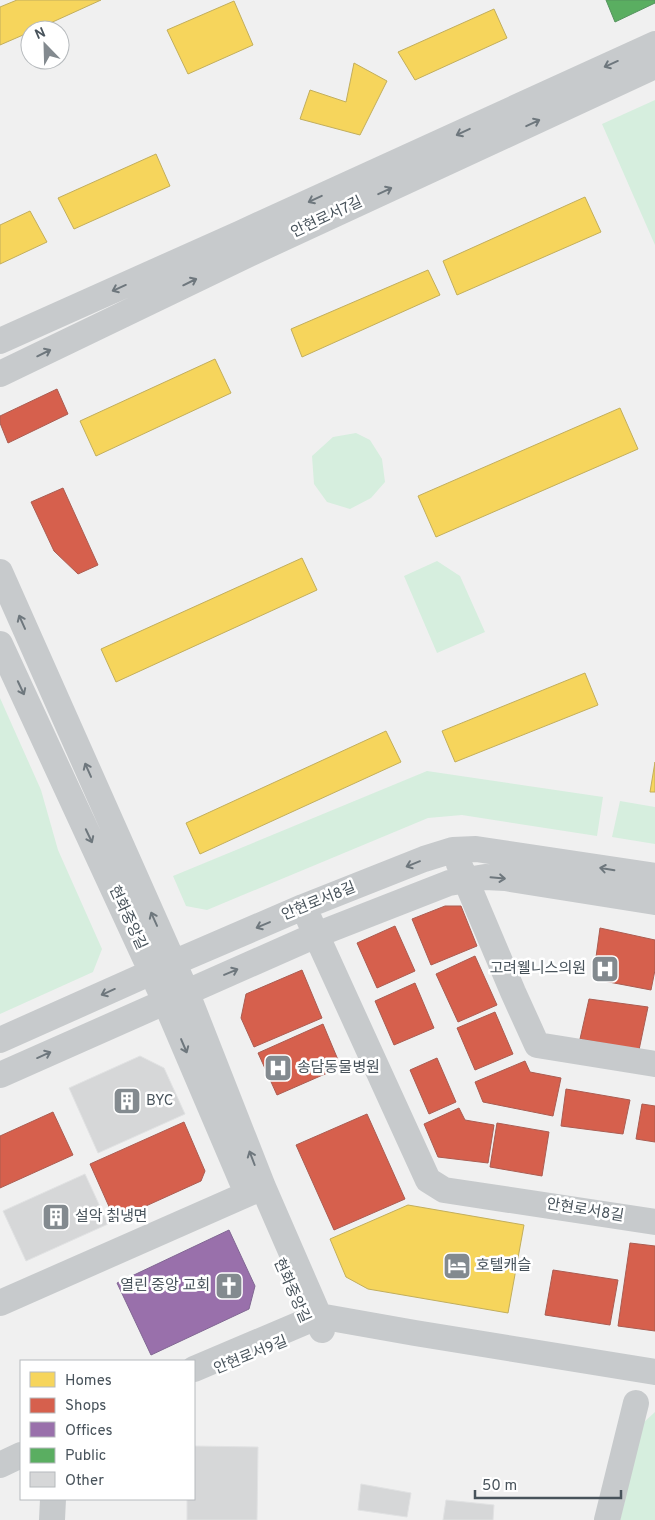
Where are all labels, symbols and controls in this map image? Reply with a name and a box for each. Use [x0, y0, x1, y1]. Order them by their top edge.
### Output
north arrow [20, 20, 70, 70]
text: N [33, 25, 48, 44]
one-way arrow [604, 60, 619, 70]
one-way arrow [525, 117, 540, 127]
one-way arrow [456, 127, 471, 137]
one-way arrow [377, 186, 392, 195]
street label: 안현로서7길 [288, 192, 366, 243]
one-way arrow [308, 195, 323, 205]
one-way arrow [183, 277, 198, 287]
one-way arrow [112, 283, 127, 293]
one-way arrow [36, 347, 51, 357]
one-way arrow [17, 615, 26, 630]
one-way arrow [16, 681, 26, 696]
one-way arrow [83, 763, 93, 778]
one-way arrow [85, 828, 94, 843]
one-way arrow [406, 859, 421, 869]
one-way arrow [599, 863, 615, 873]
one-way arrow [490, 873, 506, 883]
street label: 안현로서8길 [279, 878, 359, 925]
street label: 현화중앙길 [104, 882, 151, 953]
one-way arrow [149, 912, 159, 927]
one-way arrow [256, 920, 271, 930]
hospital icon: 고려웰니스의원 [590, 954, 620, 984]
place label: 고려웰니스의원 [489, 960, 586, 979]
one-way arrow [223, 966, 238, 976]
one-way arrow [101, 988, 116, 998]
one-way arrow [180, 1038, 190, 1053]
one-way arrow [37, 1049, 52, 1059]
hospital icon: 송담동물병원 [263, 1053, 293, 1083]
place label: 송담동물병원 [297, 1059, 380, 1078]
building icon: BYC [112, 1086, 142, 1116]
place label: BYC [146, 1092, 174, 1111]
one-way arrow [247, 1151, 256, 1166]
street label: 안현로서8길 [545, 1195, 625, 1226]
building icon: 설악 칡냉면 [41, 1202, 71, 1232]
place label: 설악 칡냉면 [75, 1208, 148, 1227]
hotel icon: 호텔캐슬 [442, 1251, 472, 1281]
street label: 현화중앙길 [268, 1255, 315, 1326]
place label: 호텔캐슬 [476, 1257, 531, 1276]
church icon: 열린 중앙 교회 [214, 1271, 244, 1301]
place label: 열린 중앙 교회 [120, 1277, 210, 1296]
street label: 안현로서9길 [211, 1332, 291, 1379]
legend [20, 1360, 195, 1500]
text: Homes [65, 1372, 112, 1391]
text: Shops [65, 1397, 106, 1416]
text: Offices [65, 1422, 112, 1441]
text: Public [65, 1447, 106, 1466]
scale bar [475, 1468, 621, 1500]
text: Other [65, 1472, 104, 1491]
text: 50 m [482, 1477, 517, 1496]

